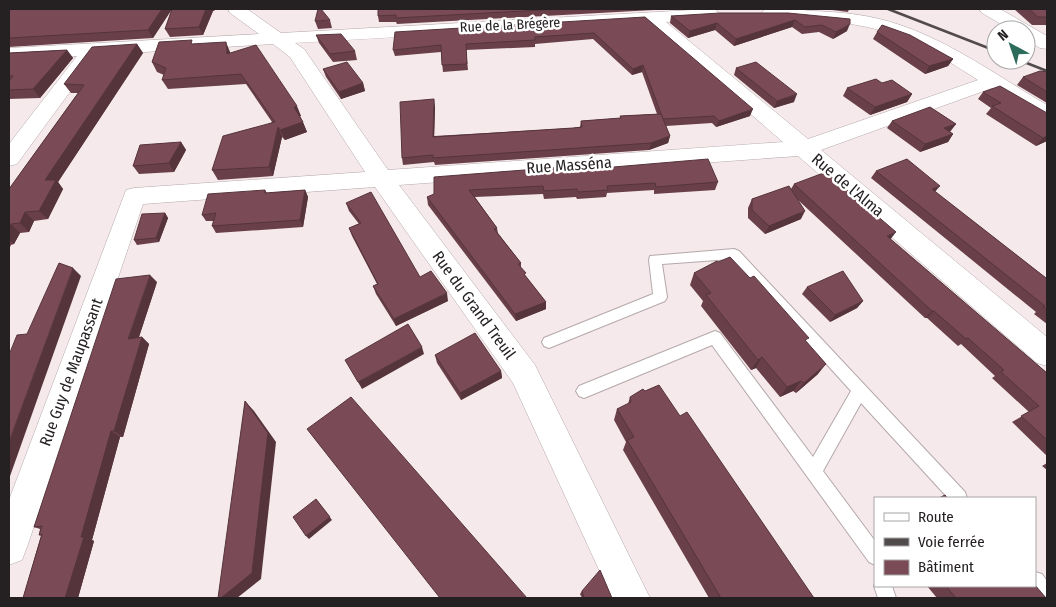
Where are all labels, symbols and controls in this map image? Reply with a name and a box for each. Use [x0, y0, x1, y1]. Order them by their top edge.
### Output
street label: Rue de la Brégère [459, 14, 561, 36]
north arrow [986, 20, 1036, 70]
text: N [994, 26, 1012, 45]
street label: Rue de l'Alma [808, 149, 888, 221]
street label: Rue Masséna [526, 153, 612, 177]
street label: Rue du Grand Treuil [428, 247, 520, 363]
street label: Rue Guy de Maupassant [35, 295, 107, 449]
legend [874, 497, 1036, 587]
text: Route [918, 508, 954, 526]
text: Voie ferrée [918, 533, 985, 551]
text: Bâtiment [918, 558, 974, 576]

